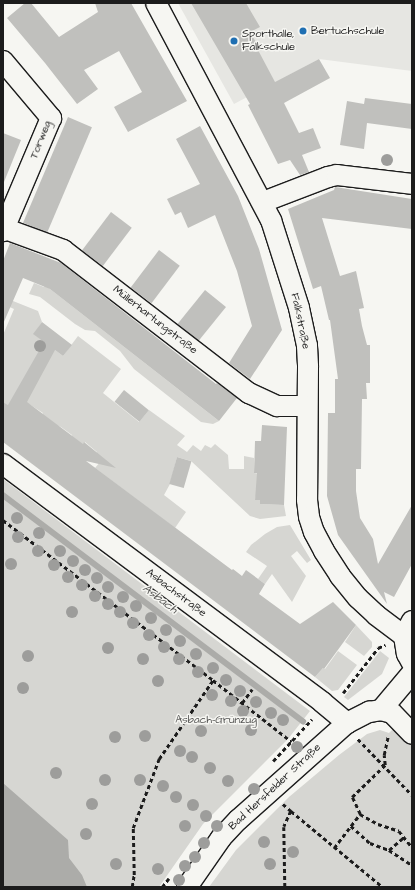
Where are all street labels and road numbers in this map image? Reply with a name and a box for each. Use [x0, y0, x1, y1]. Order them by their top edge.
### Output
street label: Torweg [27, 119, 55, 161]
street label: Müllerhartungstraße [110, 283, 200, 357]
street label: Falkstraße [288, 292, 312, 350]
street label: Asbachstraße [143, 566, 209, 620]
street label: Bad Hersfelder Straße [226, 741, 324, 833]

